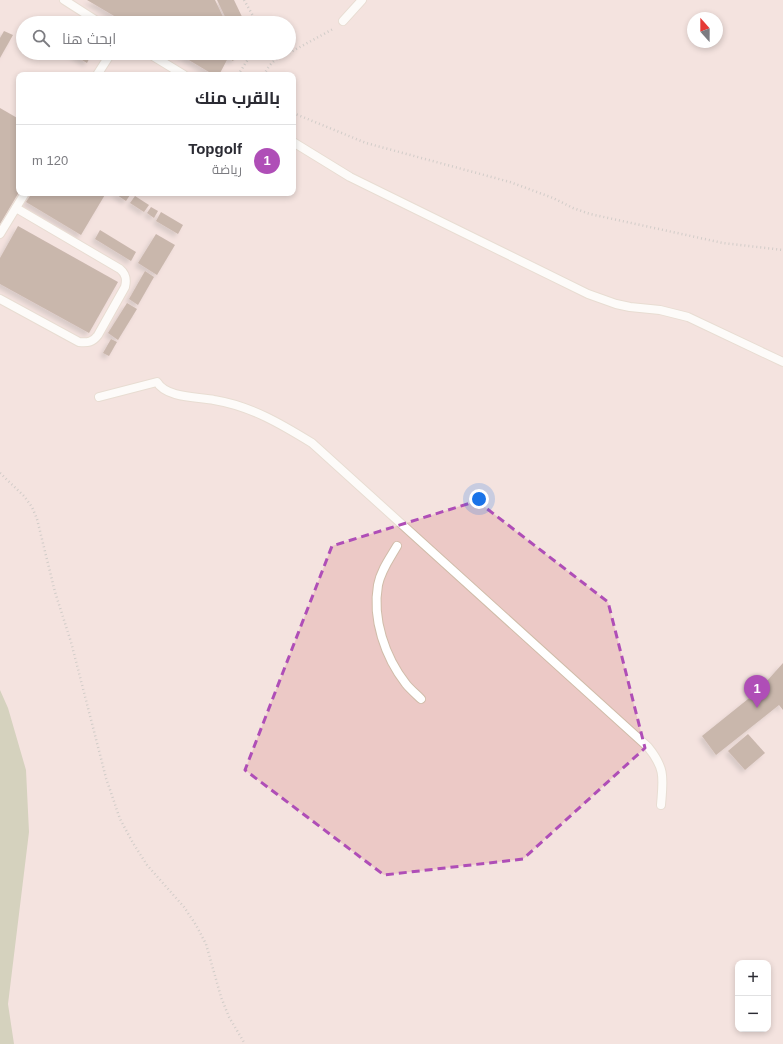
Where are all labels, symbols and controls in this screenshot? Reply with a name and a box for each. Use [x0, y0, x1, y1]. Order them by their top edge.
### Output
north arrow [687, 12, 723, 48]
search box [16, 16, 296, 60]
icon: search [30, 27, 52, 49]
text: ابحث هنا [62, 30, 116, 47]
text: بالقرب منك [195, 89, 280, 108]
text: Topgolf [188, 140, 242, 157]
text: 120 m [32, 153, 68, 168]
text: 1 [263, 153, 271, 168]
text: رياضة [212, 162, 242, 177]
your location [469, 489, 489, 509]
pin: 1 [744, 675, 770, 708]
map controls [735, 960, 771, 1032]
button: + [735, 960, 771, 996]
button: − [735, 996, 771, 1032]

